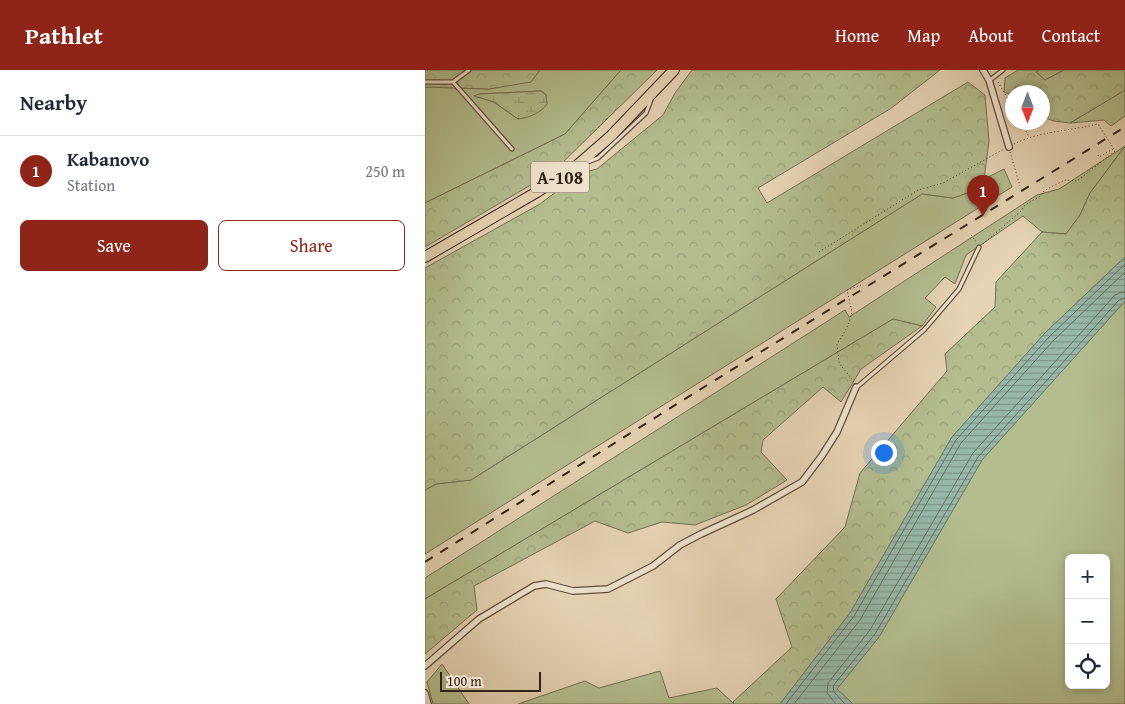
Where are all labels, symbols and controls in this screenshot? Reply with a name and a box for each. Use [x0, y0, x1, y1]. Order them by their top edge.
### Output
text: Pathlet [25, 18, 103, 53]
text: Home [835, 22, 879, 49]
text: Map [907, 22, 940, 49]
text: About [968, 22, 1014, 49]
text: Contact [1042, 22, 1100, 49]
north arrow [1005, 85, 1050, 130]
text: Nearby [20, 87, 87, 118]
text: Kabanovo [67, 145, 149, 173]
text: 1 [32, 159, 40, 183]
text: 250 m [365, 159, 405, 183]
road number: А-108 [531, 161, 589, 192]
text: Station [67, 173, 115, 197]
pin: 1 [967, 175, 999, 216]
button: Save [20, 220, 208, 271]
button: Share [218, 220, 405, 271]
your location [871, 440, 897, 466]
map controls [1065, 554, 1110, 689]
button: + [1065, 554, 1110, 599]
button: − [1065, 599, 1110, 644]
button: locate [1065, 644, 1110, 689]
scale bar [440, 669, 541, 692]
text: 100 m [447, 671, 482, 691]

